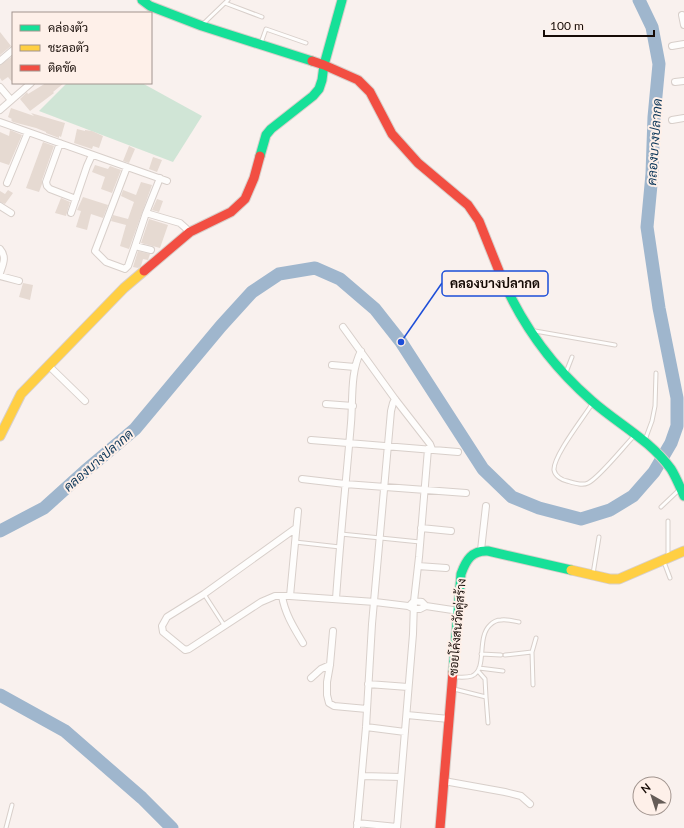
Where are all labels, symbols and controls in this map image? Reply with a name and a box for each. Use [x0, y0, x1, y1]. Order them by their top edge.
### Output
legend [12, 12, 152, 84]
scale bar [544, 12, 654, 38]
text: 100 m [550, 18, 584, 33]
text: คล่องตัว [48, 20, 88, 35]
text: ชะลอตัว [48, 40, 89, 55]
text: ติดขัด [48, 60, 77, 75]
water label: คลองบางปลากด [643, 98, 665, 186]
callout: คลองบางปลากด [442, 271, 548, 296]
text: คลองบางปลากด [450, 275, 540, 291]
water label: คลองบางปลากด [60, 425, 136, 495]
street label: ซอยโค้งสนวัดคู่สร้าง [445, 578, 470, 676]
north arrow [632, 776, 672, 816]
text: N [638, 780, 653, 796]

